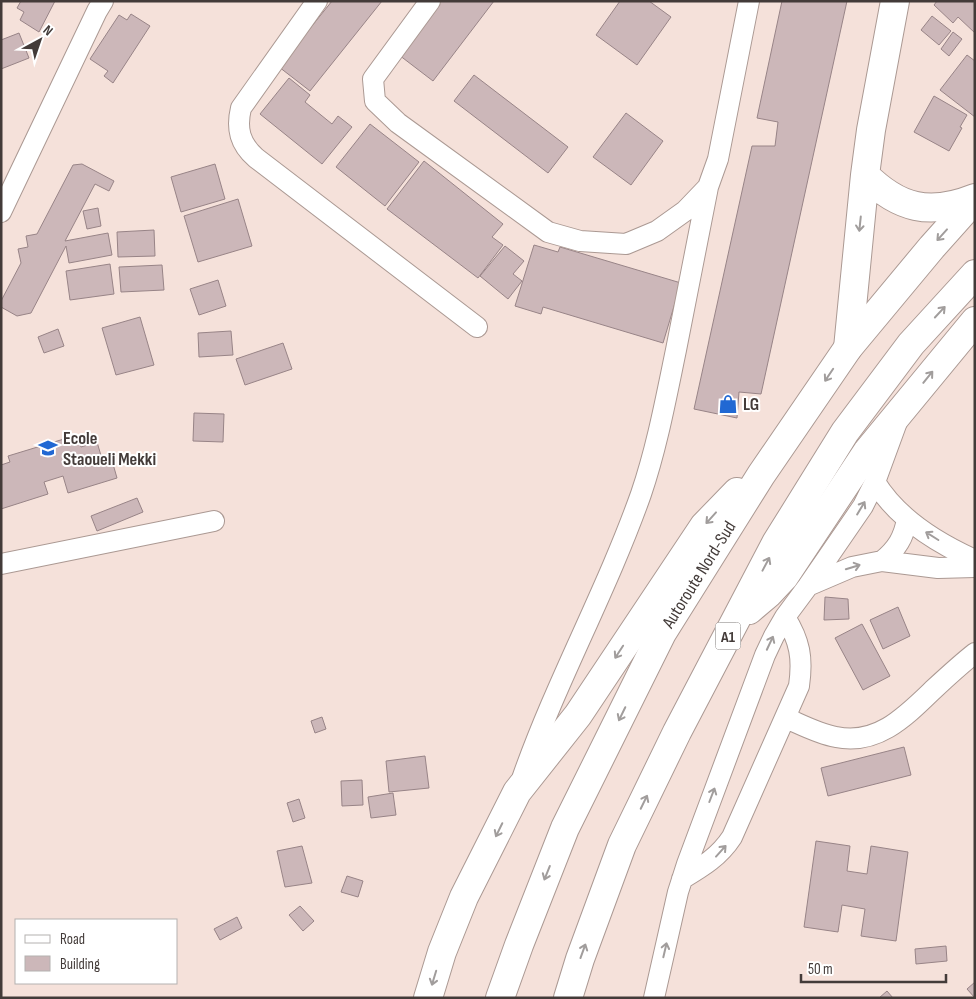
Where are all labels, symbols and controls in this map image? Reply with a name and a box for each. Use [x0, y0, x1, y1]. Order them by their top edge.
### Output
north arrow [15, 15, 65, 65]
text: N [40, 22, 56, 39]
one-way arrow [855, 216, 865, 232]
one-way arrow [936, 228, 948, 241]
one-way arrow [934, 305, 946, 318]
one-way arrow [824, 368, 834, 382]
one-way arrow [923, 371, 934, 384]
shop icon: LG [717, 393, 739, 415]
place label: LG [743, 394, 759, 415]
place label: Ecole Staoueli Mekki [63, 428, 156, 470]
school or university icon: Ecole Staoueli Mekki [37, 437, 59, 459]
one-way arrow [856, 502, 866, 516]
one-way arrow [705, 512, 716, 525]
street label: Autoroute Nord-Sud [657, 517, 740, 633]
one-way arrow [926, 531, 940, 541]
one-way arrow [761, 556, 771, 571]
one-way arrow [844, 562, 860, 572]
road number: A1 [716, 622, 740, 650]
one-way arrow [766, 636, 776, 651]
one-way arrow [614, 645, 624, 659]
one-way arrow [617, 706, 626, 721]
one-way arrow [708, 788, 717, 803]
one-way arrow [639, 794, 649, 809]
one-way arrow [493, 822, 503, 837]
one-way arrow [716, 845, 727, 858]
one-way arrow [542, 865, 551, 881]
legend [15, 919, 178, 984]
text: Road [60, 930, 85, 949]
one-way arrow [661, 943, 670, 959]
one-way arrow [579, 944, 588, 960]
scale bar [801, 952, 946, 984]
text: Building [60, 955, 100, 974]
text: 50 m [808, 960, 833, 979]
one-way arrow [428, 970, 438, 986]

